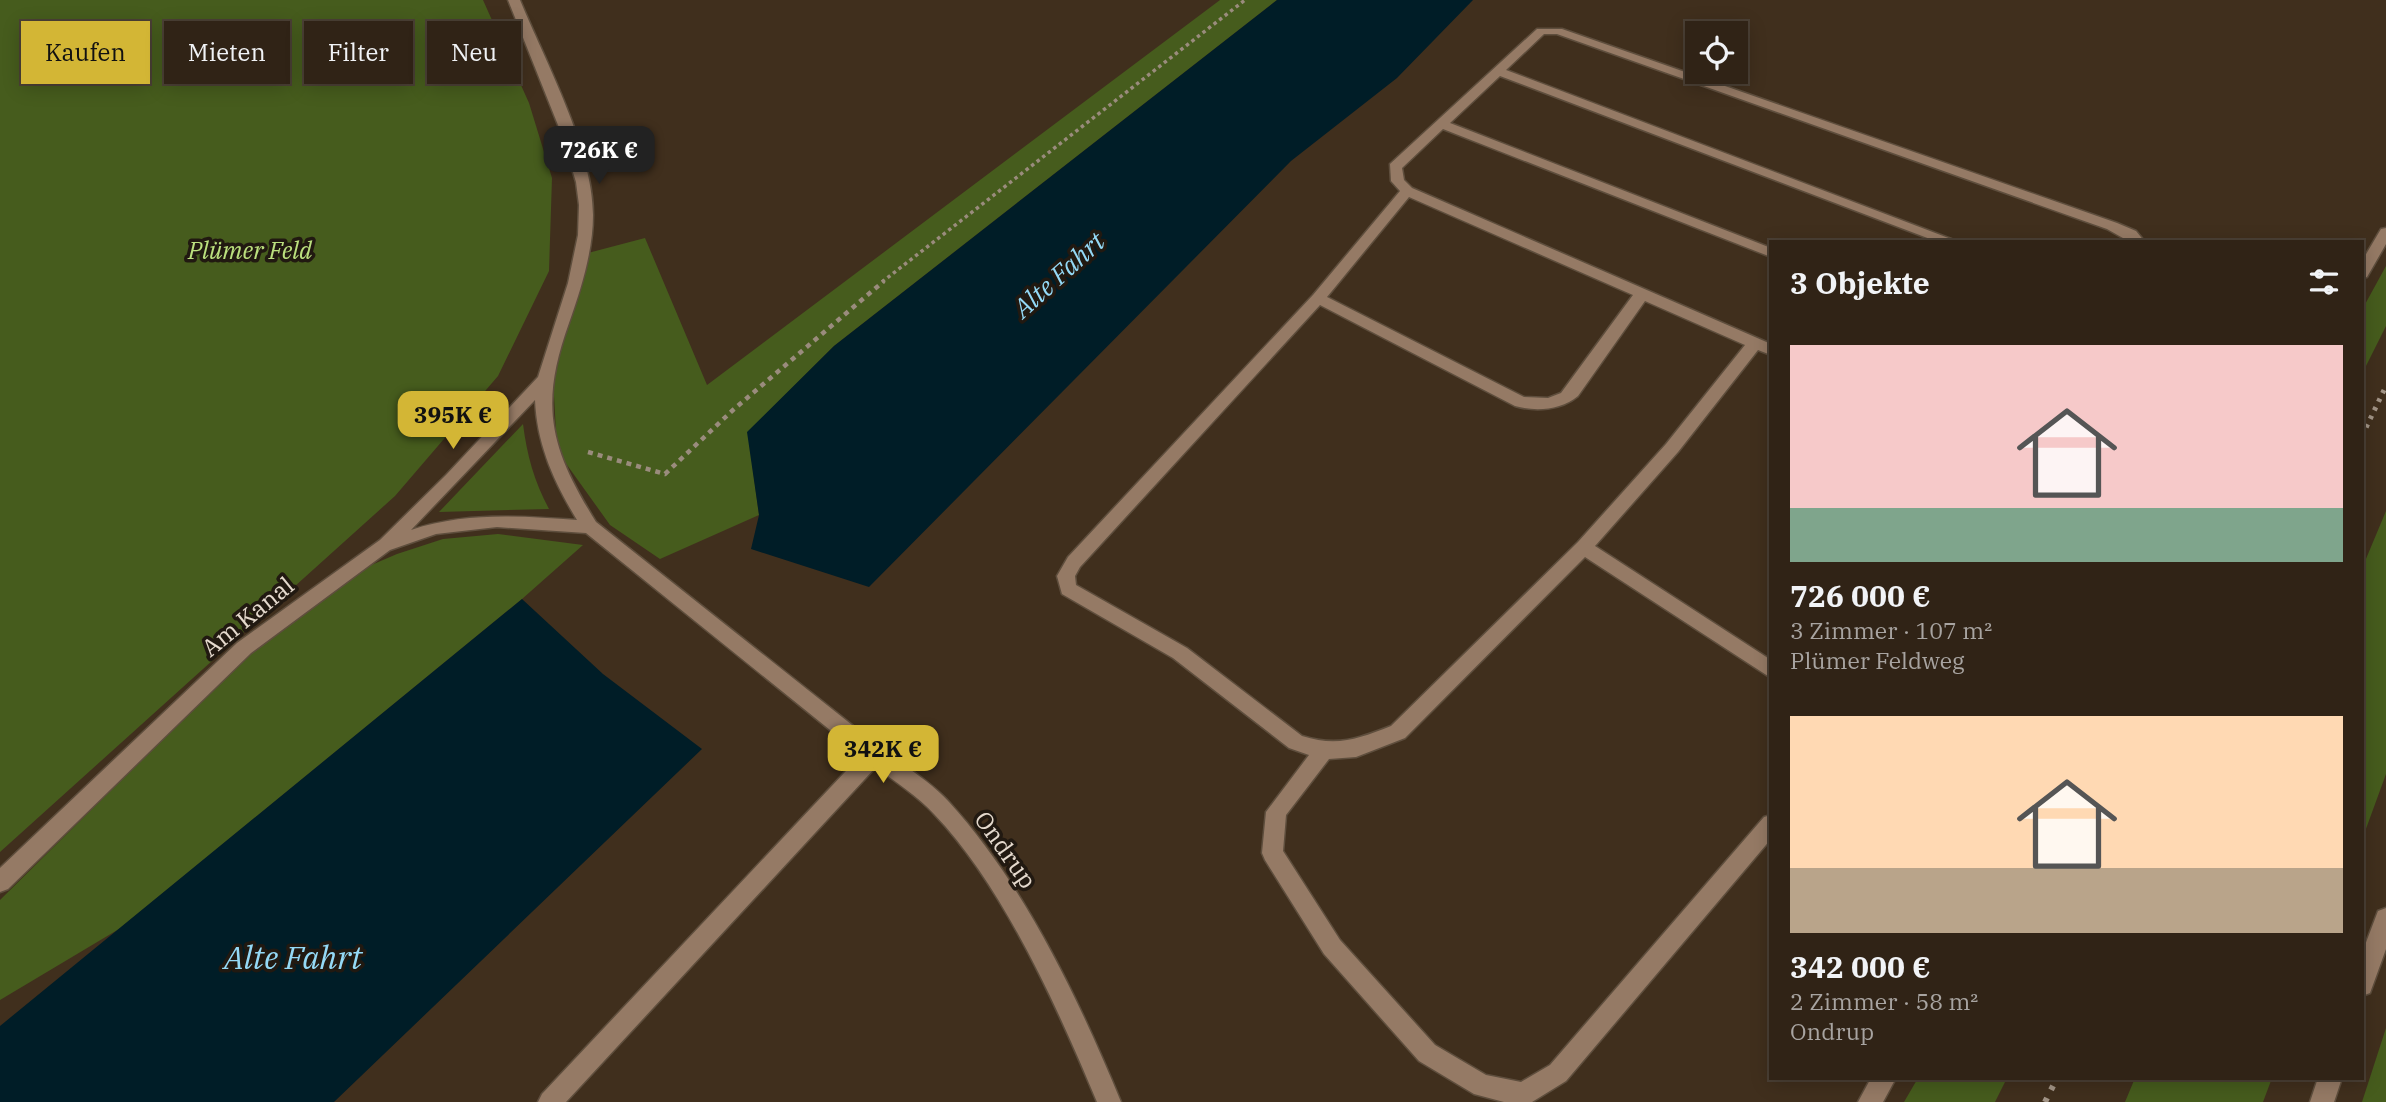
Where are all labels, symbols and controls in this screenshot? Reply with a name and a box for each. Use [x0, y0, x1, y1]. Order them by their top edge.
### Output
chip: Kaufen [21, 21, 150, 84]
chip: Mieten [164, 21, 290, 84]
chip: Filter [304, 21, 413, 84]
chip: Neu [427, 21, 521, 84]
map controls [1685, 21, 1748, 84]
button: locate [1685, 21, 1748, 84]
pin: 726K € [542, 127, 656, 186]
text: 726K € [560, 134, 638, 164]
water label: Alte Fahrt [1004, 223, 1112, 326]
park label: Plümer Feld [187, 234, 313, 266]
text: 3 Objekte [1790, 263, 1930, 302]
icon: filters [2305, 263, 2343, 301]
icon: home [2004, 390, 2130, 516]
pin: 395K € [396, 392, 510, 451]
text: 395K € [414, 399, 492, 429]
street label: Am Kanal [194, 569, 300, 663]
text: 726 000 € [1790, 576, 1931, 615]
text: 3 Zimmer · 107 m² [1790, 615, 1992, 645]
text: Plümer Feldweg [1790, 645, 1965, 675]
pin: 342K € [826, 726, 940, 785]
text: 342K € [844, 733, 922, 763]
icon: home [2004, 761, 2130, 887]
street label: Ondrup [968, 804, 1044, 895]
water label: Alte Fahrt [222, 936, 364, 978]
text: 342 000 € [1790, 947, 1931, 986]
text: 2 Zimmer · 58 m² [1790, 986, 1978, 1016]
text: Ondrup [1790, 1016, 1874, 1046]

